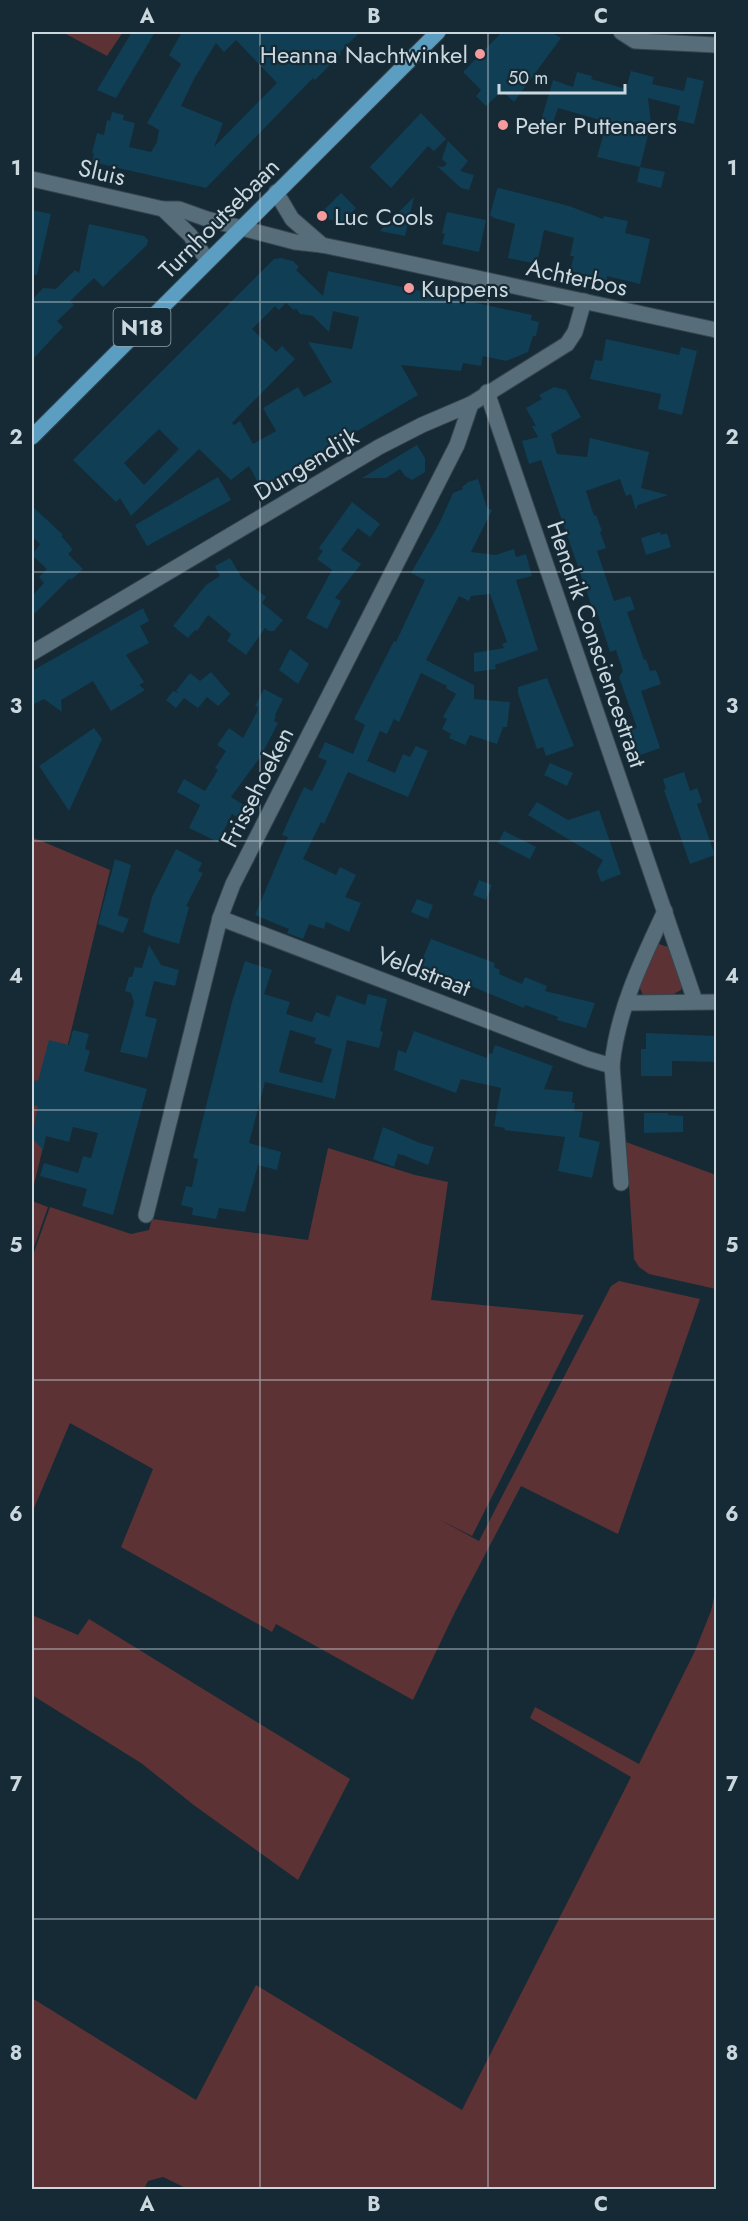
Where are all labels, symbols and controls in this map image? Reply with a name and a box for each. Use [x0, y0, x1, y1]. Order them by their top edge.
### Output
text: A [139, 2, 155, 31]
text: B [367, 2, 381, 31]
text: C [594, 2, 608, 31]
place label: Heanna Nachtwinkel [260, 37, 468, 72]
marker: Heanna Nachtwinkel [473, 47, 487, 61]
scale bar [499, 57, 625, 95]
text: 50 m [508, 65, 548, 91]
place label: Peter Puttenaers [515, 108, 677, 143]
marker: Peter Puttenaers [496, 118, 510, 132]
street label: Sluis [75, 150, 129, 194]
street label: Turnhoutsebaan [151, 150, 287, 286]
text: 1 [11, 154, 21, 183]
text: 1 [727, 154, 737, 183]
place label: Luc Cools [334, 199, 433, 234]
marker: Luc Cools [315, 209, 329, 223]
street label: Achterbos [523, 249, 631, 305]
place label: Kuppens [421, 271, 508, 306]
marker: Kuppens [402, 281, 416, 295]
road number: N18 [114, 308, 170, 346]
street label: Dungendijk [247, 419, 365, 509]
text: 2 [9, 423, 23, 452]
text: 2 [725, 423, 739, 452]
street label: Hendrik Consciencestraat [538, 516, 656, 772]
text: 3 [10, 692, 22, 721]
text: 3 [726, 692, 738, 721]
street label: Frissehoeken [212, 721, 302, 853]
street label: Veldstraat [372, 937, 476, 1005]
text: 4 [9, 962, 23, 991]
text: 4 [725, 962, 739, 991]
text: 5 [10, 1231, 23, 1260]
text: 5 [726, 1231, 739, 1260]
text: 6 [9, 1500, 23, 1529]
text: 6 [725, 1500, 739, 1529]
text: 7 [10, 1770, 23, 1799]
text: 7 [726, 1770, 739, 1799]
text: 8 [10, 2039, 22, 2068]
text: 8 [726, 2039, 738, 2068]
text: A [139, 2190, 155, 2219]
text: B [367, 2190, 381, 2219]
text: C [594, 2190, 608, 2219]

